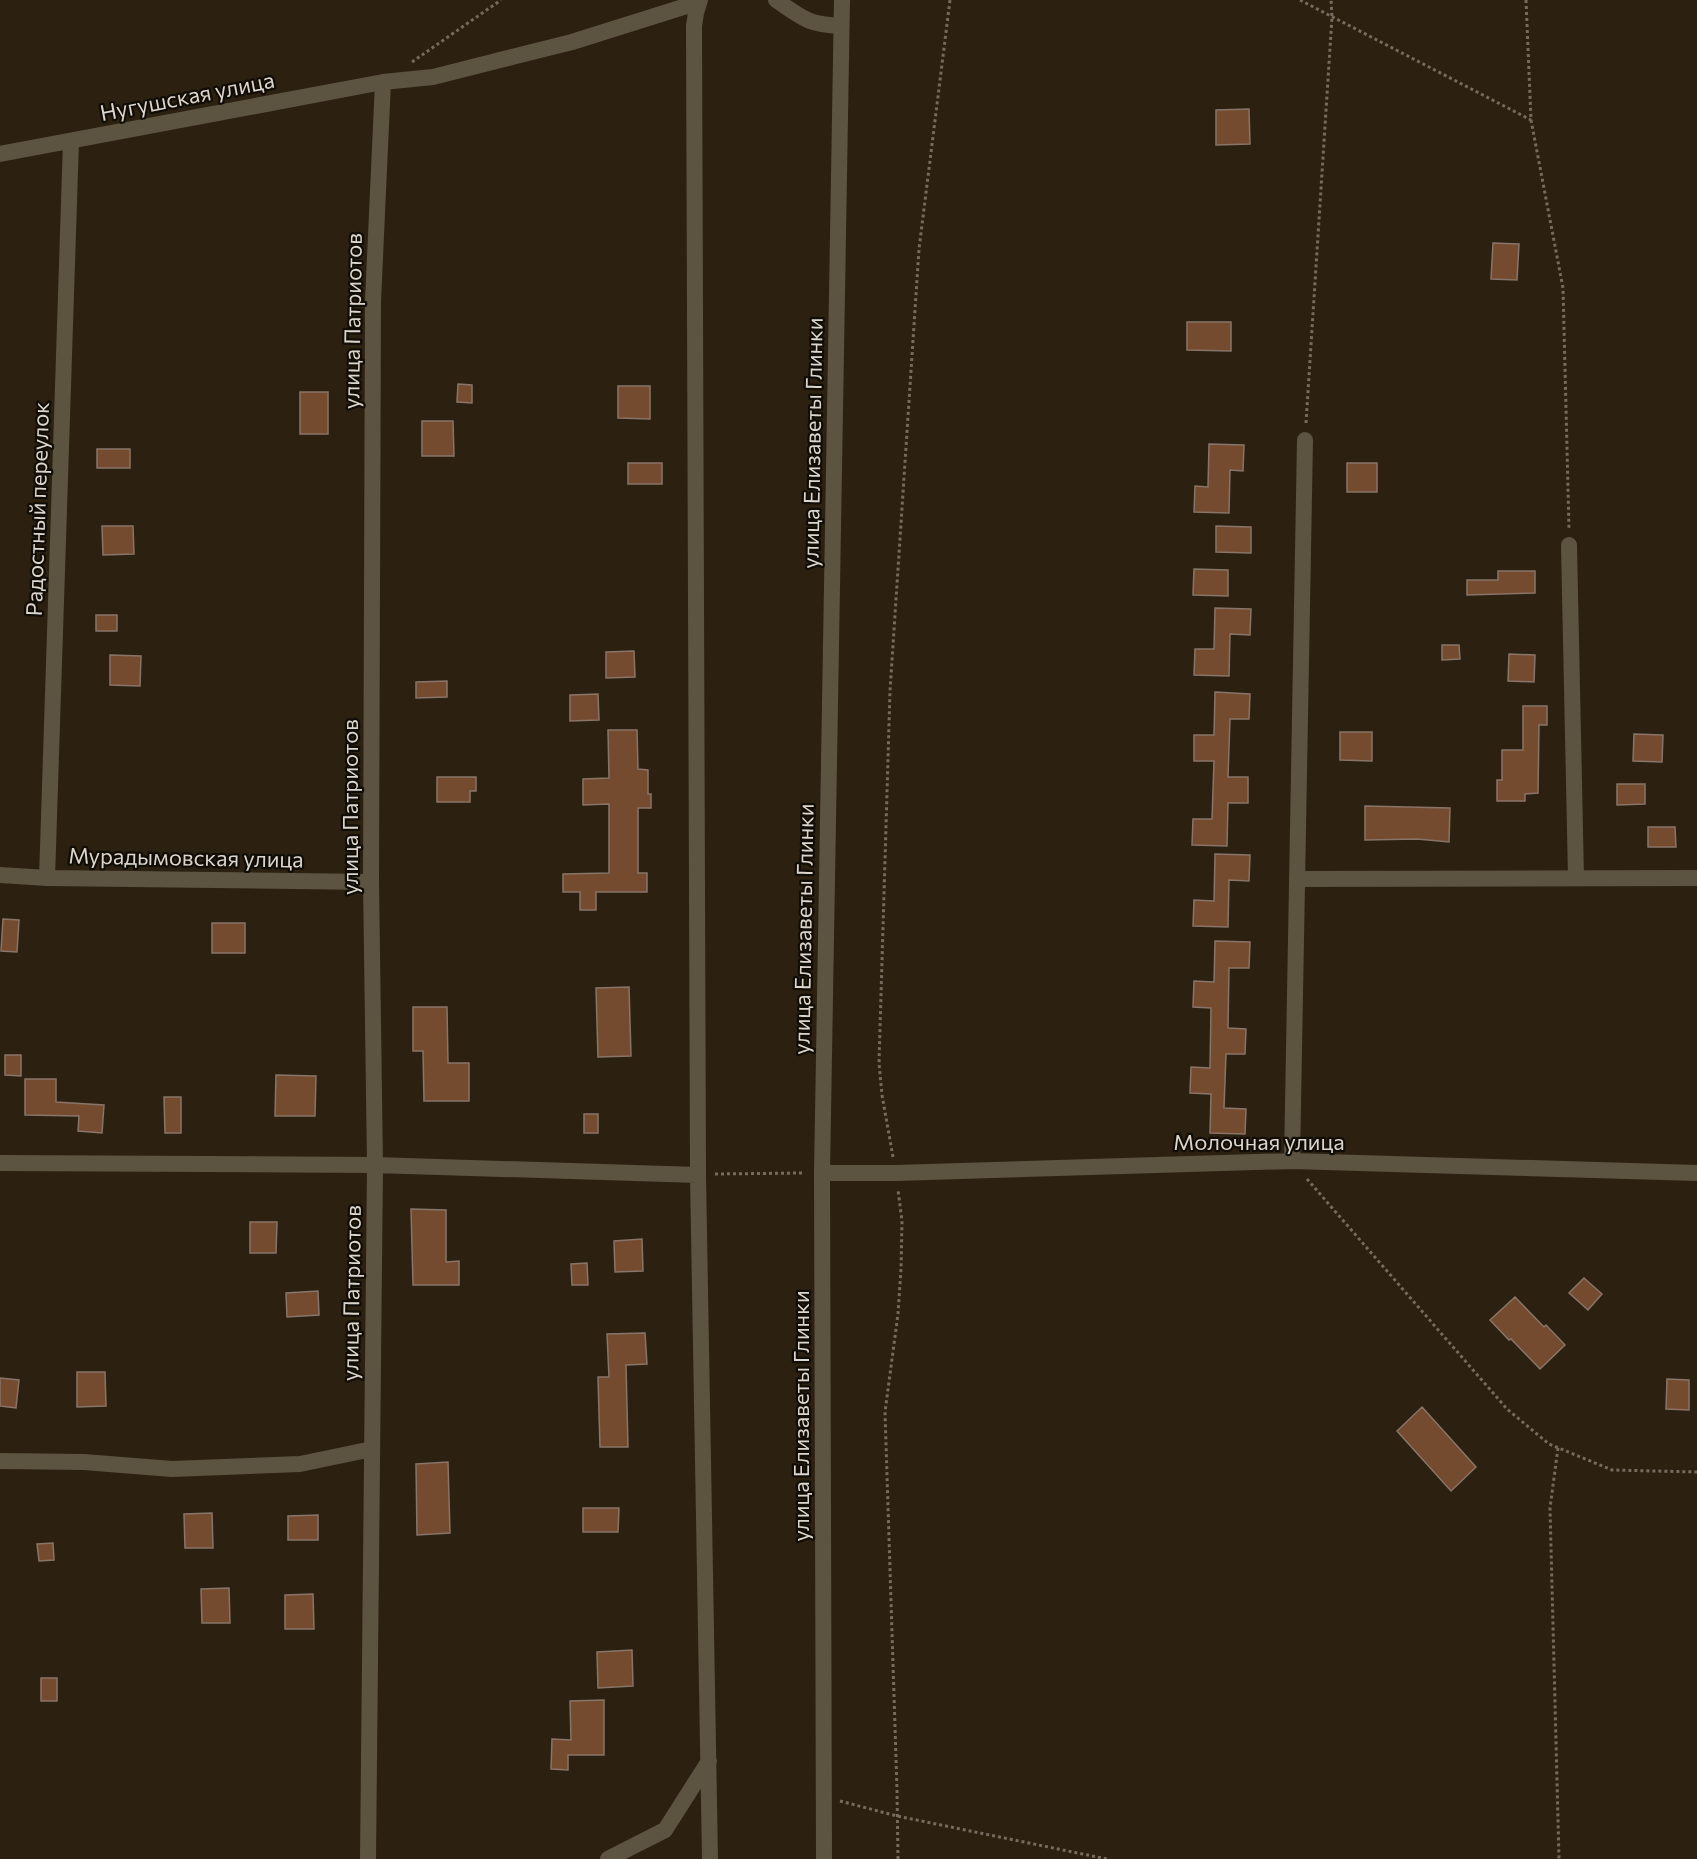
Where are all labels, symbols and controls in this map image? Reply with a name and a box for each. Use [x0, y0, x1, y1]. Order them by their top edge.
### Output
street label: Нугушская улица [97, 66, 277, 126]
street label: улица Патриотов [337, 233, 367, 409]
street label: улица Елизаветы Глинки [796, 317, 828, 569]
street label: Радостный переулок [20, 401, 54, 617]
street label: улица Патриотов [336, 719, 363, 895]
street label: улица Елизаветы Глинки [787, 803, 819, 1055]
street label: Мурадымовская улица [68, 841, 304, 873]
street label: Молочная улица [1173, 1128, 1345, 1155]
street label: улица Патриотов [336, 1205, 366, 1381]
street label: улица Елизаветы Глинки [787, 1290, 814, 1542]

